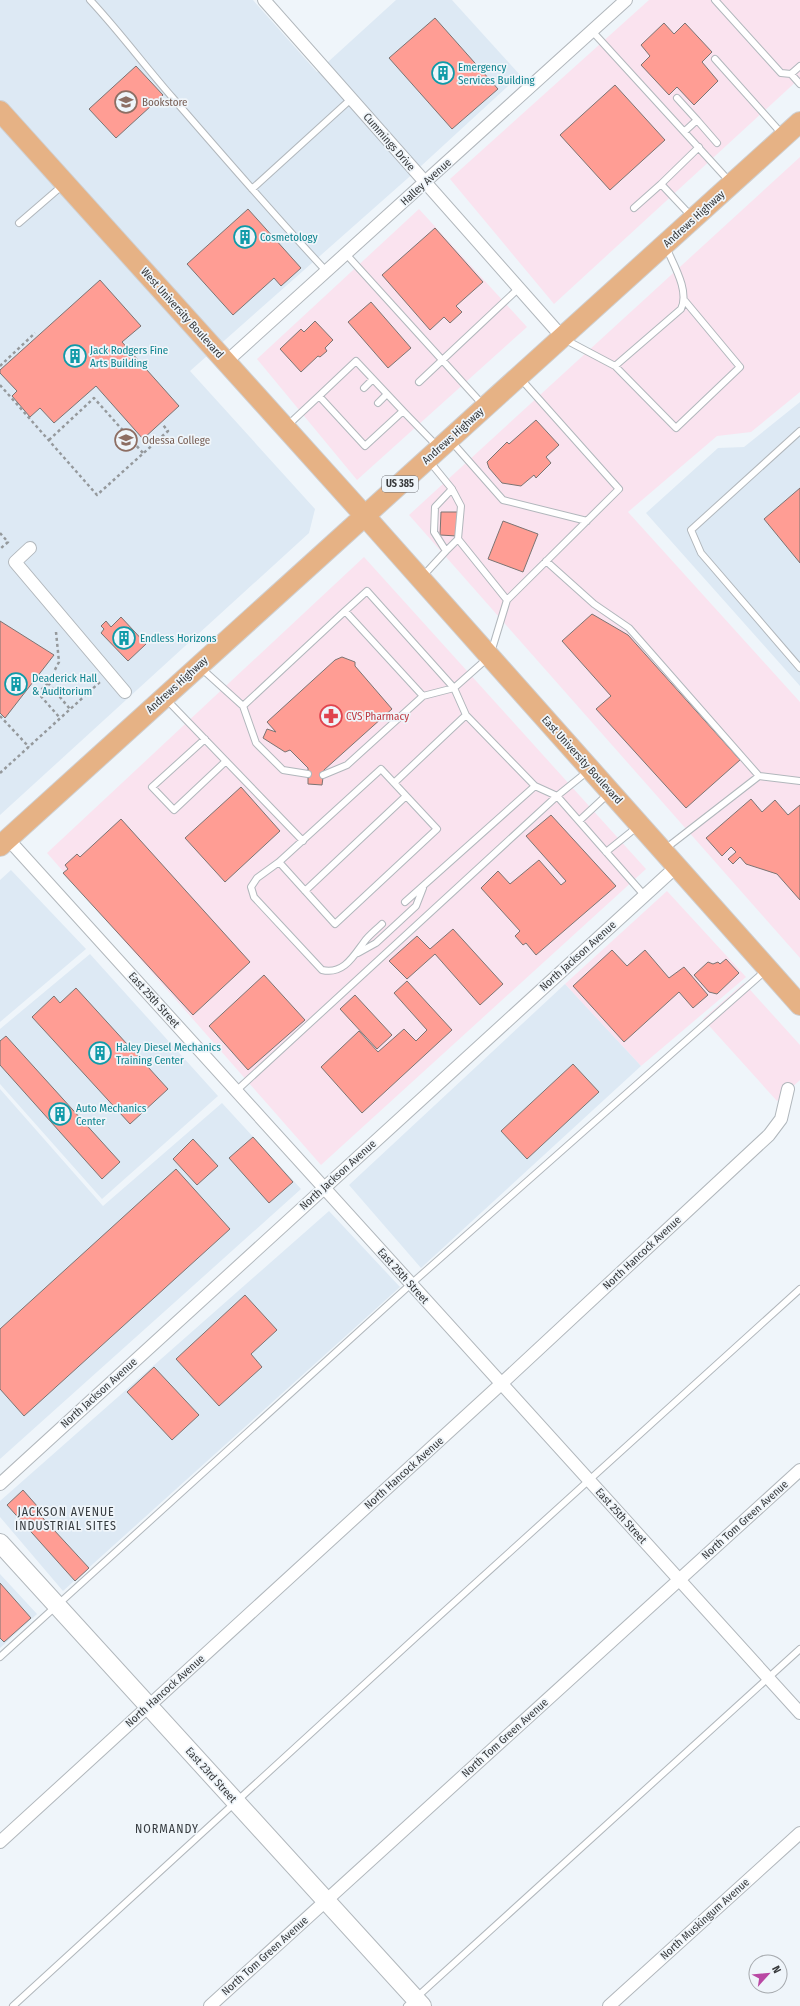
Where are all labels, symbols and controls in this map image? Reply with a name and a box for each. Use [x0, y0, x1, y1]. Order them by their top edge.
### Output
building icon: Emergency Services Building [430, 60, 456, 86]
place label: Emergency Services Building [458, 61, 535, 87]
school or university icon: Bookstore [113, 89, 139, 115]
place label: Bookstore [142, 96, 188, 109]
street label: Cummings Drive [360, 110, 418, 174]
street label: Halley Avenue [398, 156, 454, 208]
street label: Andrews Highway [660, 188, 728, 250]
building icon: Cosmetology [232, 224, 258, 250]
place label: Cosmetology [260, 231, 318, 244]
street label: West University Boulevard [138, 265, 226, 361]
building icon: Jack Rodgers Fine Arts Building [62, 343, 88, 369]
place label: Jack Rodgers Fine Arts Building [90, 344, 168, 370]
street label: Andrews Highway [419, 405, 487, 467]
school or university icon: Odessa College [113, 427, 139, 453]
place label: Odessa College [142, 434, 210, 447]
road number: US 385 [382, 476, 418, 492]
building icon: Endless Horizons [111, 625, 137, 651]
place label: Endless Horizons [140, 632, 217, 645]
street label: Andrews Highway [143, 654, 211, 716]
building icon: Deaderick Hall & Auditorium [3, 671, 29, 697]
place label: Deaderick Hall & Auditorium [32, 672, 97, 698]
pharmacy icon: CVS Pharmacy [318, 703, 344, 729]
place label: CVS Pharmacy [346, 710, 409, 723]
street label: East University Boulevard [539, 713, 625, 807]
street label: North Jackson Avenue [537, 918, 619, 994]
street label: East 25th Street [126, 970, 183, 1031]
building icon: Haley Diesel Mechanics Training Center [87, 1040, 113, 1066]
place label: Haley Diesel Mechanics Training Center [116, 1041, 221, 1067]
building icon: Auto Mechanics Center [47, 1101, 73, 1127]
place label: Auto Mechanics Center [76, 1102, 147, 1128]
street label: North Jackson Avenue [297, 1137, 379, 1213]
street label: North Hancock Avenue [600, 1213, 684, 1293]
street label: East 25th Street [375, 1246, 432, 1307]
street label: North Jackson Avenue [58, 1355, 140, 1431]
street label: North Hancock Avenue [362, 1434, 446, 1512]
street label: North Tom Green Avenue [699, 1478, 791, 1562]
street label: East 25th Street [593, 1486, 650, 1547]
district label: JACKSON AVENUE INDUSTRIAL SITES [15, 1505, 117, 1533]
street label: North Hancock Avenue [123, 1652, 207, 1730]
street label: North Tom Green Avenue [459, 1696, 551, 1780]
street label: East 23rd Street [183, 1745, 240, 1806]
district label: NORMANDY [135, 1822, 199, 1836]
street label: North Muskingum Avenue [658, 1876, 752, 1962]
street label: North Tom Green Avenue [219, 1914, 311, 1998]
north arrow [748, 1954, 788, 1994]
text: N [769, 1964, 784, 1976]

